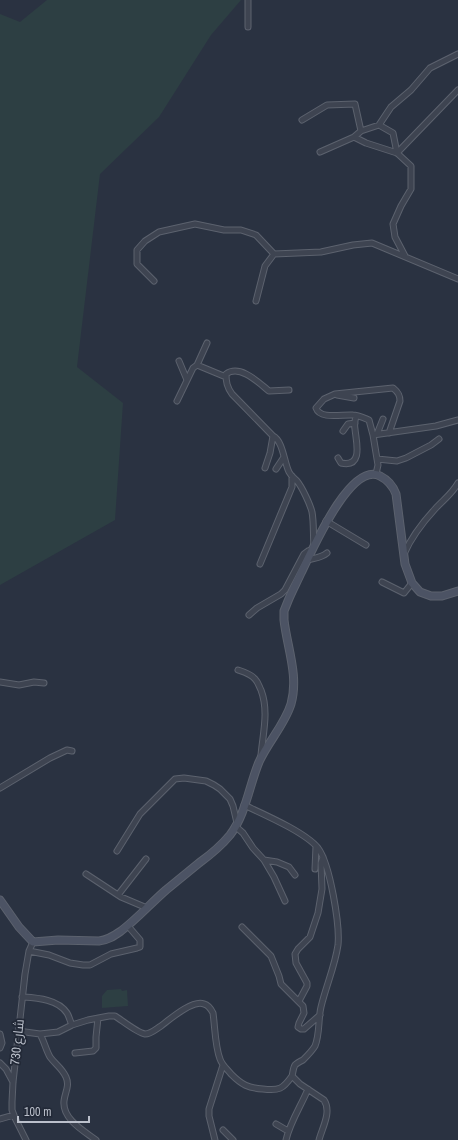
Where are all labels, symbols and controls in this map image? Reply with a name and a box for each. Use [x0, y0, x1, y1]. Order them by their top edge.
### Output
street label: شارع 730 [6, 1018, 28, 1066]
scale bar [18, 1098, 89, 1124]
text: 100 m [24, 1104, 51, 1120]

